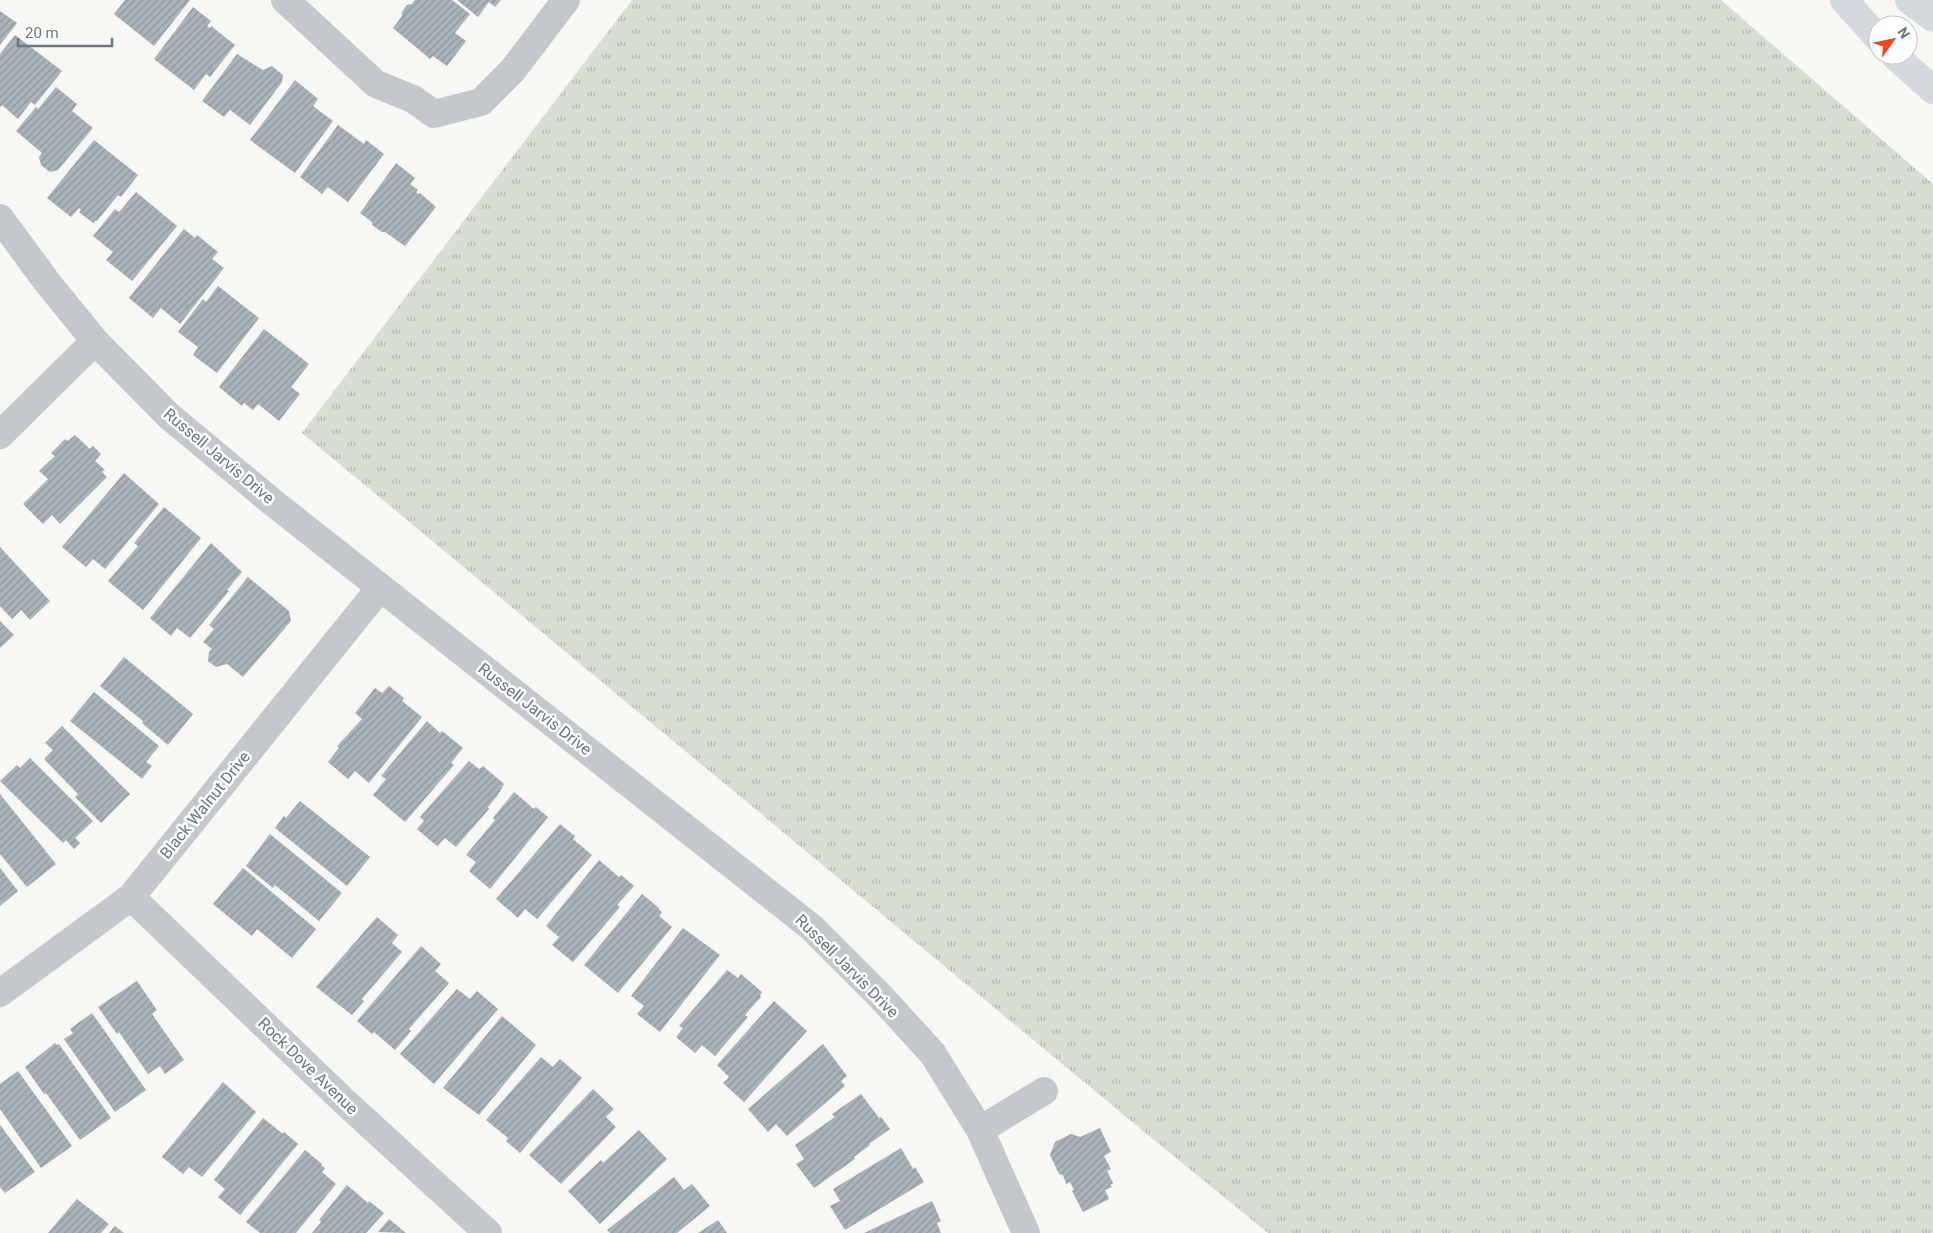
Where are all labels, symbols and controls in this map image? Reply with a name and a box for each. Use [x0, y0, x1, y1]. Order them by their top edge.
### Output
scale bar [18, 15, 111, 47]
north arrow [1868, 15, 1918, 65]
text: 20 m [25, 24, 59, 42]
text: N [1894, 24, 1913, 41]
street label: Russell Jarvis Drive [160, 404, 278, 508]
street label: Russell Jarvis Drive [475, 659, 595, 759]
street label: Black Walnut Drive [156, 748, 254, 862]
street label: Russell Jarvis Drive [791, 910, 903, 1022]
street label: Rock Dove Avenue [254, 1014, 362, 1118]

